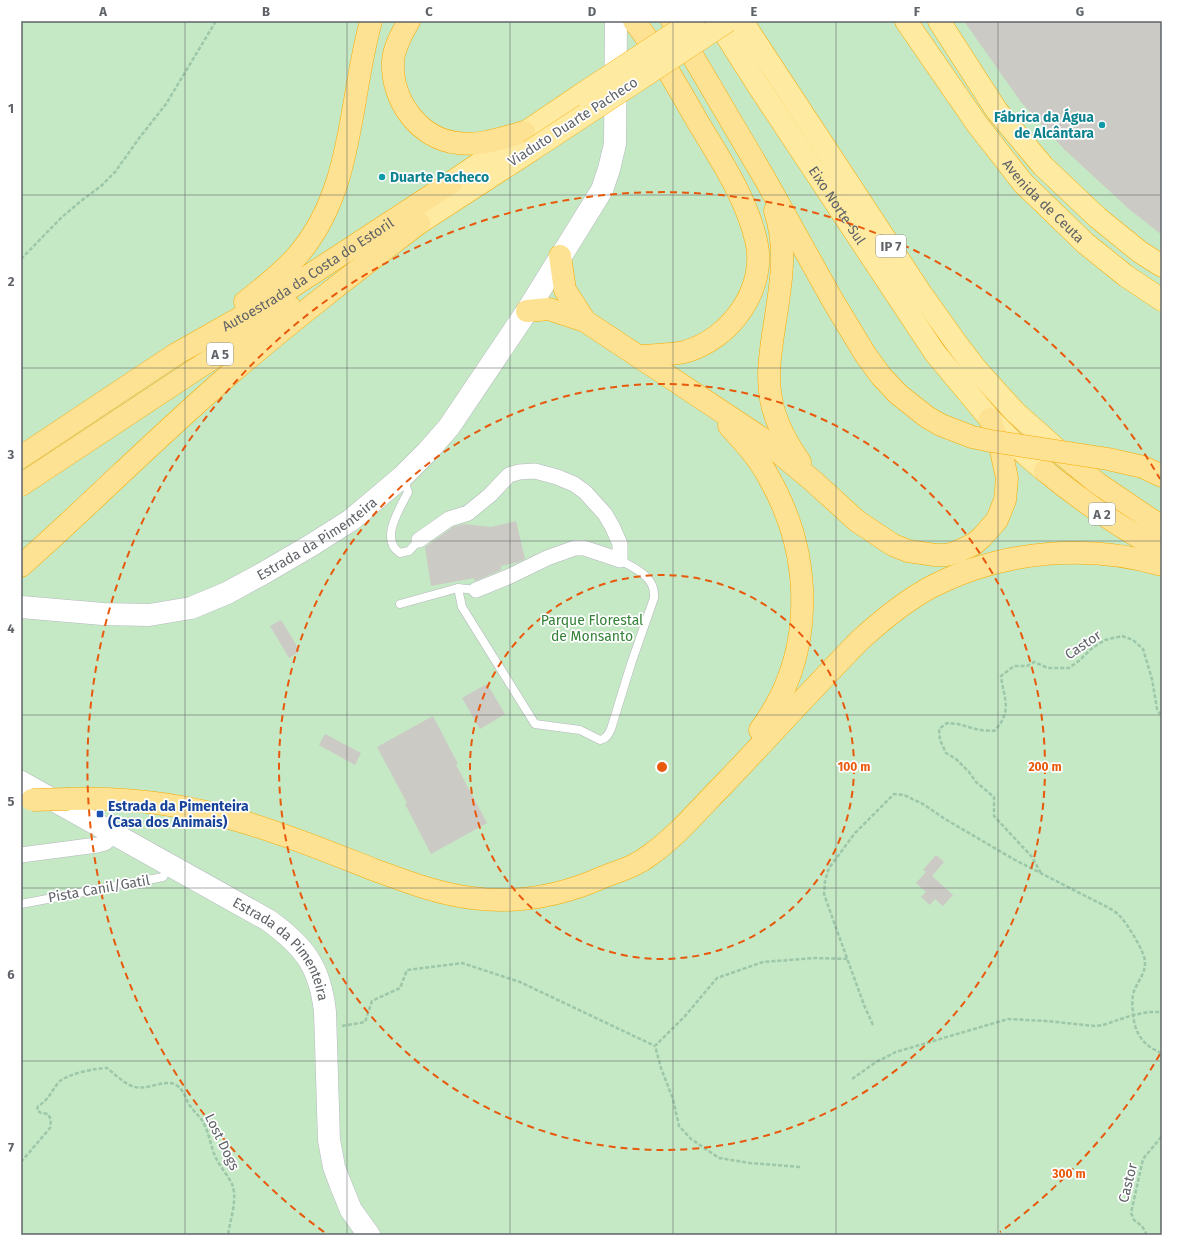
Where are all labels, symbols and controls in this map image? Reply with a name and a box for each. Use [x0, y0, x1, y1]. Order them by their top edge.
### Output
text: A [98, 4, 107, 19]
text: B [262, 4, 270, 19]
text: C [425, 4, 433, 19]
text: D [588, 4, 597, 19]
text: E [751, 4, 758, 19]
text: F [914, 4, 921, 19]
text: G [1076, 4, 1084, 19]
street label: Viaduto Duarte Pacheco [505, 74, 641, 170]
text: 1 [8, 101, 14, 116]
place label: Fábrica da Água de Alcântara [994, 108, 1094, 142]
marker: Fábrica da Água de Alcântara [1097, 120, 1107, 130]
street label: Avenida de Ceuta [999, 156, 1088, 246]
street label: Eixo Norte-Sul [805, 163, 869, 248]
place label: Duarte Pacheco [390, 169, 489, 186]
marker: Duarte Pacheco [377, 172, 387, 182]
street label: Autoestrada da Costa do Estoril [219, 214, 397, 335]
road number: IP 7 [876, 235, 906, 257]
text: 2 [8, 274, 15, 289]
road number: A 5 [207, 343, 233, 365]
text: 3 [7, 447, 15, 462]
street label: Estrada da Pimenteira [254, 493, 380, 584]
road number: A 2 [1089, 503, 1115, 525]
park label: Parque Florestal de Monsanto [541, 612, 643, 645]
text: 4 [7, 621, 15, 636]
street label: Castor [1062, 626, 1105, 663]
centre of rings [655, 760, 669, 774]
text: 100 m [838, 760, 870, 774]
text: 200 m [1028, 760, 1062, 774]
text: 5 [8, 794, 15, 809]
place label: Estrada da Pimenteira (Casa dos Animais) [108, 798, 249, 831]
marker: Estrada da Pimenteira (Casa dos Animais) [95, 809, 105, 819]
street label: Pista Canil/Gatil [47, 872, 151, 906]
street label: Estrada da Pimenteira [230, 894, 332, 1002]
text: 6 [7, 967, 15, 982]
street label: Lost Dogs [201, 1111, 243, 1174]
text: 7 [8, 1140, 14, 1155]
street label: Castor [1115, 1161, 1141, 1205]
text: 300 m [1051, 1167, 1086, 1181]

